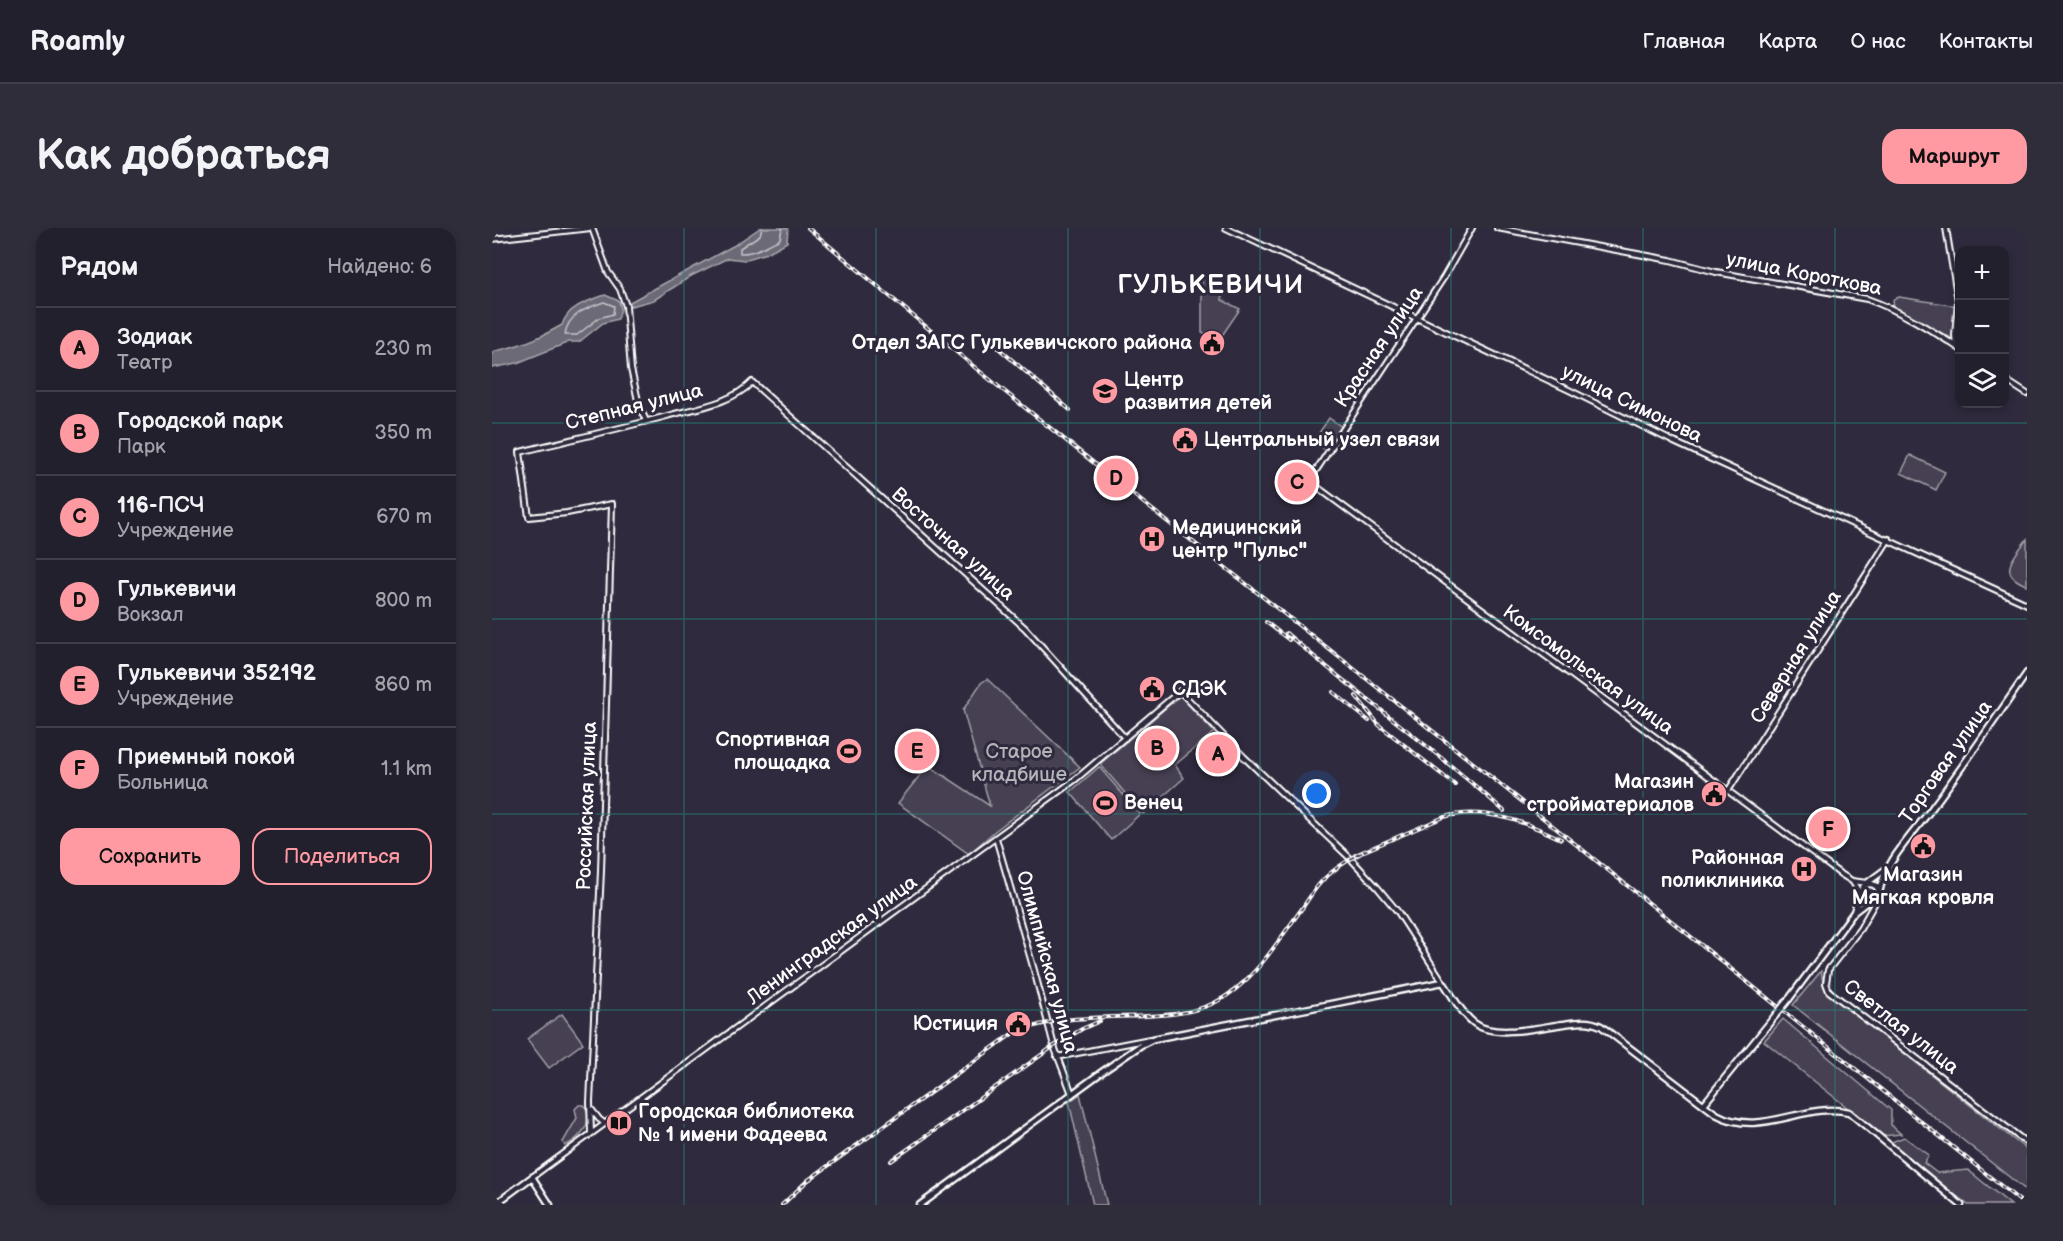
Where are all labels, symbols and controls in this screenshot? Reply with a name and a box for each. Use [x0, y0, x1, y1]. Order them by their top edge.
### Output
text: Roamly [30, 25, 125, 58]
text: Главная [1642, 29, 1725, 54]
text: Карта [1758, 29, 1817, 54]
text: О нас [1850, 29, 1906, 54]
text: Контакты [1939, 29, 2033, 54]
button: Маршрут [1882, 129, 2027, 184]
text: Как добраться [36, 131, 331, 182]
map controls [1955, 246, 2009, 408]
button: + [1955, 246, 2009, 300]
street label: улица Короткова [1724, 247, 1884, 301]
text: Рядом [60, 252, 138, 283]
text: Найдено: 6 [327, 255, 432, 279]
district label: ГУЛЬКЕВИЧИ [1117, 270, 1305, 301]
street label: Красная улица [1330, 282, 1428, 412]
button: − [1955, 300, 2009, 354]
text: Зодиак [117, 324, 192, 351]
public building icon: Отдел ЗАГС Гулькевичского района [1197, 328, 1227, 358]
place label: Отдел ЗАГС Гулькевичского района [852, 331, 1192, 355]
text: A [73, 337, 86, 361]
text: 230 m [375, 337, 432, 361]
text: Театр [117, 351, 172, 375]
button: layers [1955, 354, 2009, 408]
street label: улица Симонова [1558, 360, 1706, 448]
place label: Центр развития детей [1124, 368, 1272, 415]
school or university icon: Центр развития детей [1090, 376, 1120, 406]
street label: Степная улица [563, 378, 705, 436]
text: Городской парк [117, 408, 283, 435]
text: B [72, 421, 87, 445]
text: 350 m [375, 421, 432, 445]
public building icon: Центральный узел связи [1170, 425, 1200, 455]
place label: Центральный узел связи [1204, 428, 1440, 452]
text: Парк [117, 435, 166, 459]
pin: D [1096, 456, 1136, 500]
pin: C [1278, 460, 1316, 504]
street label: Восточная улица [886, 482, 1020, 606]
text: 116-ПСЧ [117, 492, 205, 519]
text: C [72, 505, 87, 529]
text: 670 m [376, 505, 432, 529]
place label: Медицинский центр "Пульс" [1172, 516, 1307, 563]
text: Учреждение [117, 519, 234, 543]
hospital icon: Медицинский центр "Пульс" [1137, 524, 1167, 554]
text: Гулькевичи [117, 576, 236, 603]
street label: Северная улица [1745, 586, 1847, 728]
text: D [73, 589, 86, 613]
text: 800 m [375, 589, 432, 613]
street label: Комсомольская улица [1498, 600, 1678, 740]
text: Вокзал [117, 603, 184, 627]
text: Гулькевичи 352192 [117, 660, 316, 687]
text: E [73, 673, 86, 697]
text: 860 m [374, 673, 432, 697]
public building icon: СДЭК [1137, 674, 1167, 704]
place label: СДЭК [1172, 677, 1227, 701]
text: Учреждение [117, 687, 234, 711]
street label: Торговая улица [1895, 695, 1998, 828]
street label: Российская улица [572, 721, 602, 891]
pin: B [1138, 726, 1176, 770]
place label: Спортивная площадка [716, 728, 830, 775]
pin: E [898, 728, 936, 774]
pin: A [1198, 732, 1238, 776]
sports icon: Спортивная площадка [834, 736, 864, 766]
park label: Старое кладбище [971, 740, 1067, 787]
text: Приемный покой [117, 744, 295, 771]
text: F [73, 757, 86, 781]
text: 1.1 km [381, 757, 432, 781]
place label: Магазин стройматериалов [1527, 770, 1694, 817]
text: Больница [117, 771, 208, 795]
your location [1302, 779, 1331, 808]
public building icon: Магазин стройматериалов [1699, 779, 1729, 809]
sports icon: Венец [1090, 788, 1120, 818]
place label: Венец [1124, 791, 1183, 815]
pin: F [1808, 806, 1848, 852]
button: Сохранить [60, 828, 240, 885]
button: Поделиться [252, 828, 432, 885]
public building icon: Магазин Мягкая кровля [1908, 831, 1938, 861]
place label: Районная поликлиника [1661, 846, 1784, 893]
hospital icon: Районная поликлиника [1789, 854, 1819, 884]
place label: Магазин Мягкая кровля [1852, 863, 1994, 910]
street label: Олимпийская улица [1011, 868, 1083, 1056]
street label: Ленинградская улица [741, 870, 922, 1010]
street label: Светлая улица [1839, 975, 1963, 1079]
public building icon: Юстиция [1003, 1009, 1033, 1039]
place label: Юстиция [913, 1012, 998, 1036]
place label: Городская библиотека № 1 имени Фадеева [638, 1100, 854, 1147]
library icon: Городская библиотека № 1 имени Фадеева [604, 1108, 634, 1138]

